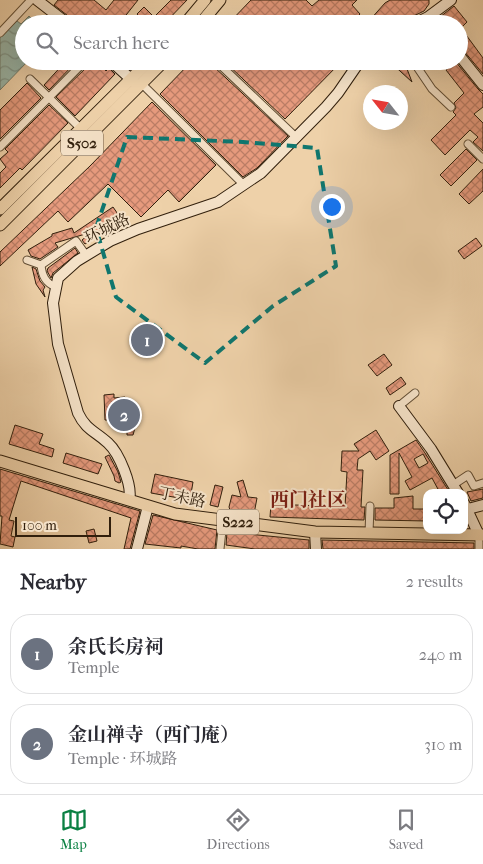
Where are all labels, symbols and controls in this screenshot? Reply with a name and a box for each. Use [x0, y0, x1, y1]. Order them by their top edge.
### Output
search box [15, 15, 468, 70]
icon: search [33, 29, 61, 57]
text: Search here [73, 32, 169, 54]
north arrow [363, 85, 408, 130]
road number: S502 [61, 130, 103, 156]
your location [319, 194, 345, 220]
street label: 环城路 [81, 209, 133, 247]
pin: 1 [131, 321, 163, 359]
pin: 2 [108, 396, 140, 434]
street label: 丁未路 [157, 483, 207, 511]
district label: 西门社区 [270, 489, 346, 511]
map controls [423, 489, 468, 534]
button: locate [423, 489, 468, 534]
road number: S222 [217, 510, 259, 534]
scale bar [15, 514, 111, 537]
text: 100 m [22, 517, 57, 534]
text: Nearby [20, 570, 86, 594]
text: 2 results [406, 572, 463, 591]
text: 余氏长房祠 [68, 636, 163, 658]
text: 1 [34, 645, 40, 664]
text: 240 m [419, 645, 462, 664]
text: Temple [68, 658, 119, 677]
text: 金山禅寺（西门庵） [68, 724, 239, 746]
text: 2 [33, 735, 41, 754]
text: 310 m [424, 735, 462, 754]
text: Temple · 环城路 [68, 749, 178, 768]
tab: Map [60, 806, 88, 853]
tab: Directions [207, 806, 270, 853]
tab: Saved [389, 806, 423, 853]

